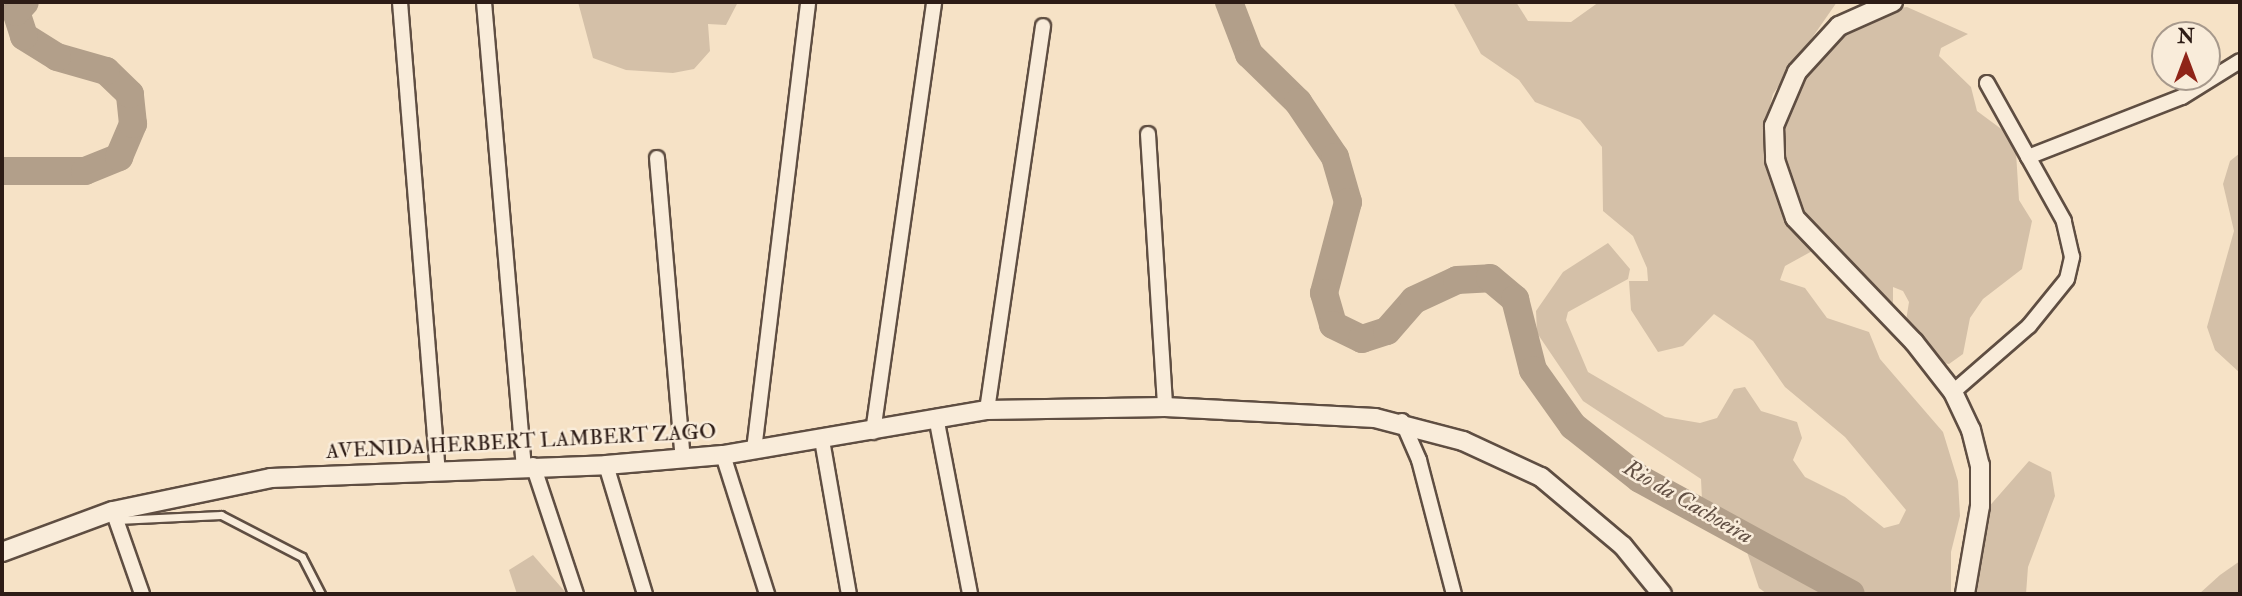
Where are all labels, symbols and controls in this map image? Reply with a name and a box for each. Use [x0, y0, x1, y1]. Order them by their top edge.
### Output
north arrow [2151, 21, 2221, 91]
text: N [2177, 25, 2195, 49]
street label: AVENIDA HERBERT LAMBERT ZAGO [325, 419, 717, 465]
water label: Rio da Cachoeira [1618, 454, 1758, 550]

